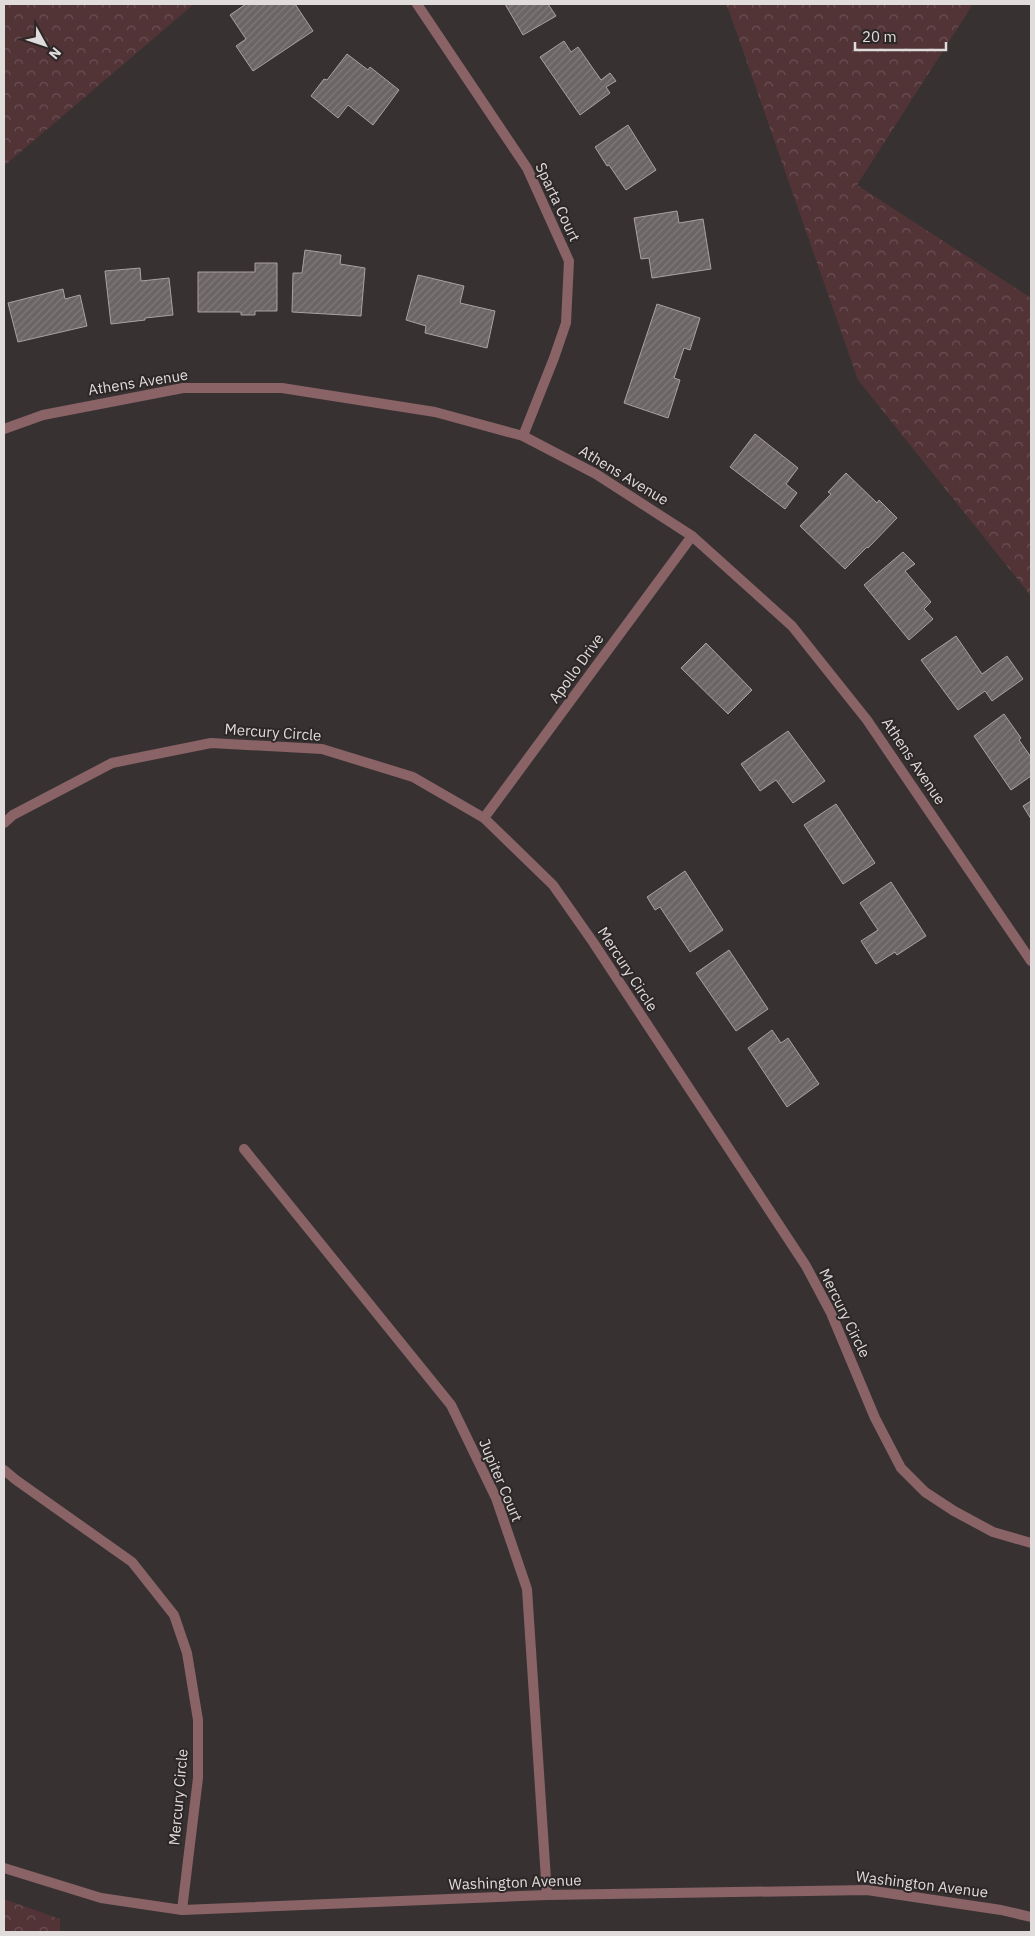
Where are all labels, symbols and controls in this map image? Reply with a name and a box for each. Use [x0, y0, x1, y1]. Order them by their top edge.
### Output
north arrow [20, 20, 70, 70]
scale bar [855, 20, 946, 52]
text: 20 m [862, 27, 897, 46]
text: N [45, 44, 65, 63]
street label: Sparta Court [531, 160, 585, 244]
street label: Athens Avenue [87, 365, 189, 399]
street label: Athens Avenue [576, 441, 672, 509]
street label: Apollo Drive [544, 629, 608, 707]
street label: Athens Avenue [878, 714, 950, 808]
street label: Mercury Circle [224, 719, 322, 745]
street label: Mercury Circle [594, 923, 662, 1015]
street label: Mercury Circle [815, 1265, 875, 1361]
street label: Jupiter Court [475, 1436, 527, 1524]
street label: Mercury Circle [164, 1748, 192, 1846]
street label: Washington Avenue [855, 1866, 989, 1902]
street label: Washington Avenue [448, 1870, 582, 1894]

